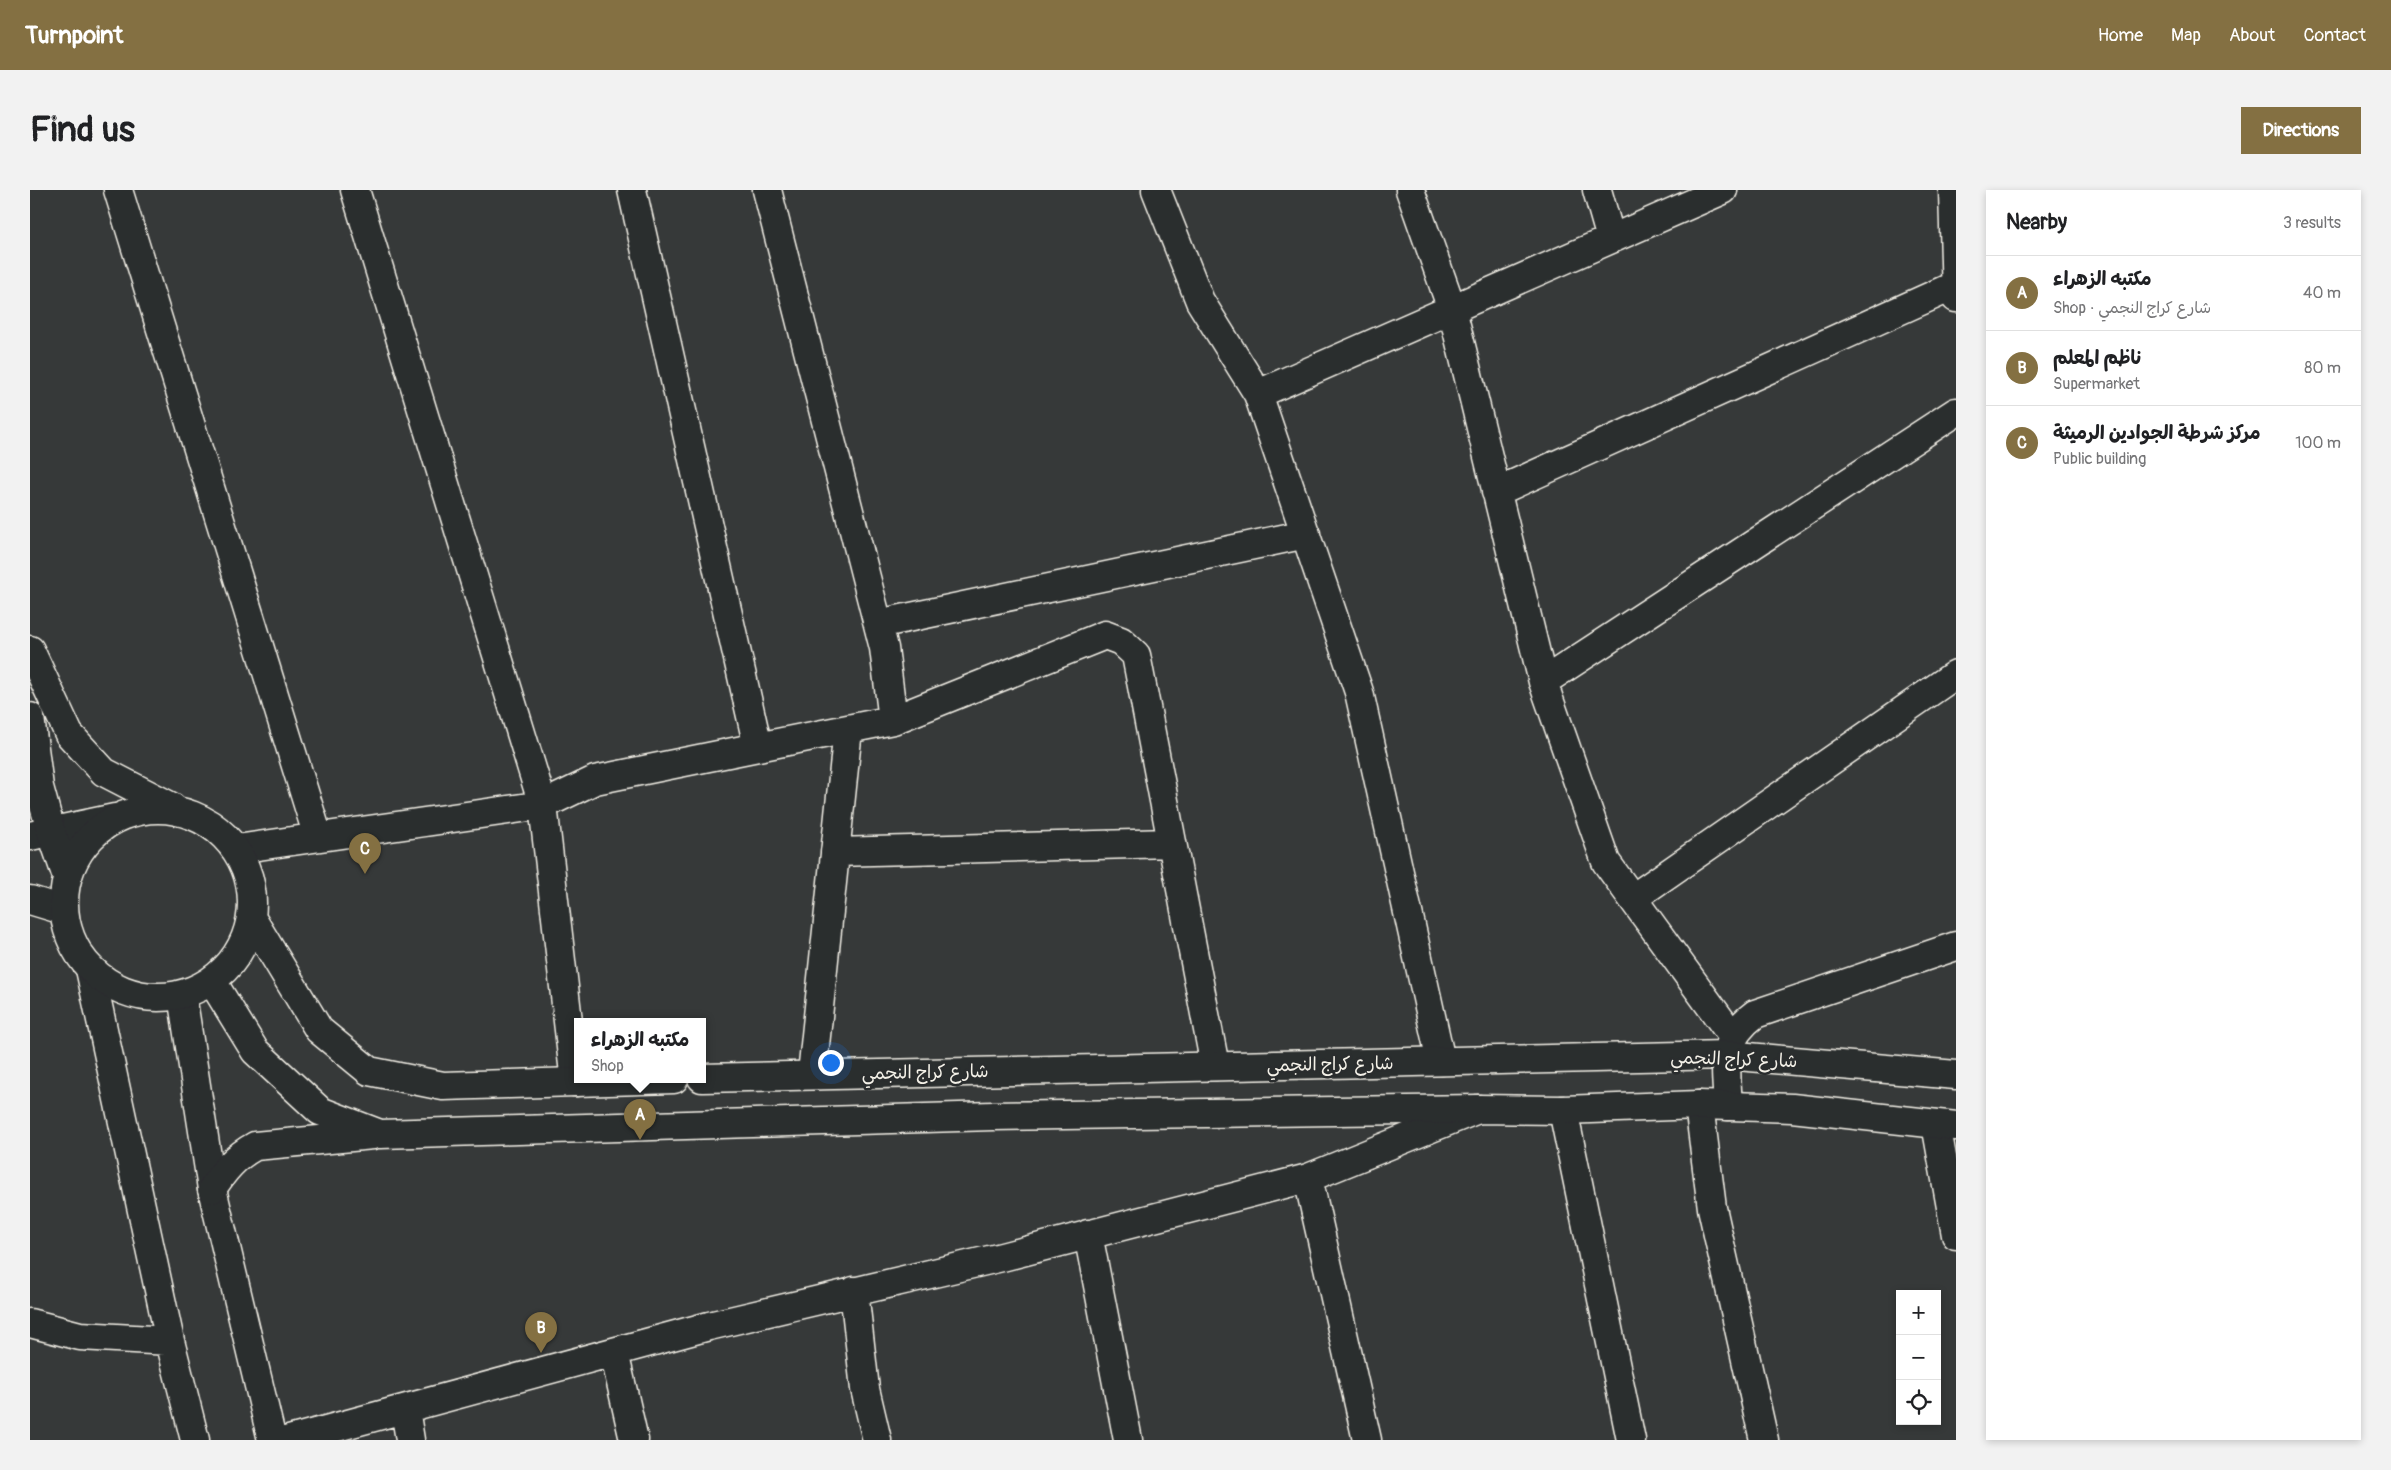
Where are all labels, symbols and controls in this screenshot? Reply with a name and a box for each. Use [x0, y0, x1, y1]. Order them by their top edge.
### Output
text: Turnpoint [25, 21, 123, 50]
text: Home [2098, 24, 2143, 47]
text: Map [2171, 24, 2201, 47]
text: About [2229, 24, 2275, 47]
text: Contact [2303, 24, 2366, 47]
button: Directions [2241, 107, 2361, 154]
text: Find us [30, 108, 135, 152]
text: Nearby [2006, 209, 2067, 236]
text: 3 results [2283, 213, 2341, 233]
text: مكتبه الزهراء [2053, 267, 2152, 291]
text: A [2017, 283, 2027, 303]
text: 40 m [2303, 283, 2341, 303]
text: Shop · شارع كراج النجمي [2053, 298, 2211, 318]
text: ناظم المعلم [2053, 346, 2141, 370]
text: B [2017, 358, 2027, 378]
text: 80 m [2304, 358, 2341, 378]
text: Supermarket [2053, 374, 2140, 394]
text: مركز شرطة الجوادين الرميثة [2053, 421, 2261, 445]
text: C [2017, 433, 2027, 453]
text: 100 m [2295, 433, 2341, 453]
text: Public building [2053, 449, 2146, 469]
pin: C [349, 833, 381, 874]
popup [574, 1018, 706, 1083]
text: مكتبه الزهراء [591, 1028, 689, 1052]
street label: شارع كراج النجمي [1670, 1046, 1798, 1077]
your location [818, 1050, 844, 1076]
street label: شارع كراج النجمي [1266, 1052, 1394, 1081]
text: Shop [591, 1056, 624, 1076]
street label: شارع كراج النجمي [861, 1060, 989, 1089]
pin: A [624, 1099, 656, 1140]
map controls [1896, 1290, 1941, 1425]
button: + [1896, 1290, 1941, 1335]
pin: B [525, 1312, 557, 1353]
button: − [1896, 1335, 1941, 1380]
button: locate [1896, 1380, 1941, 1425]

